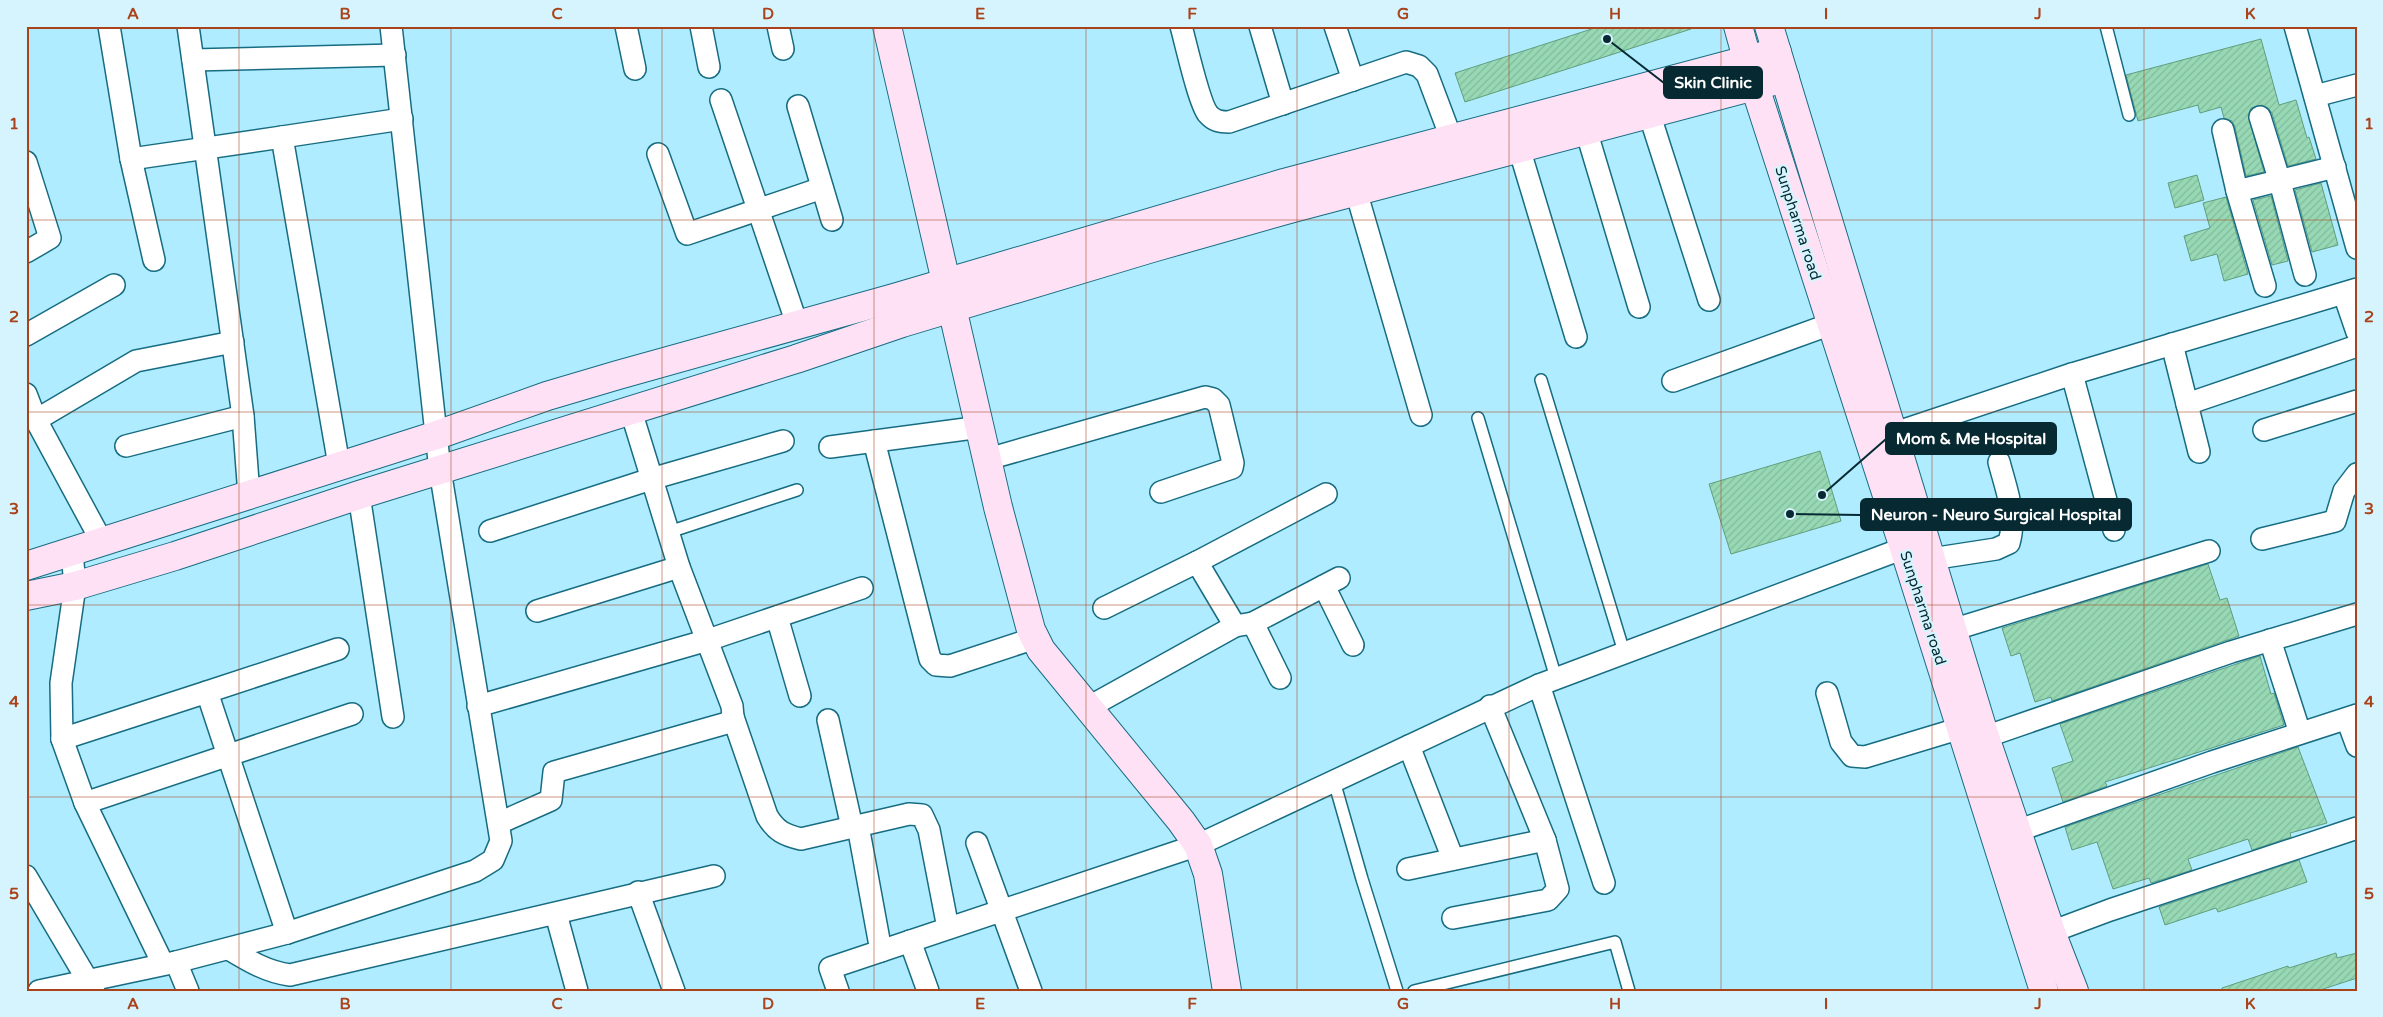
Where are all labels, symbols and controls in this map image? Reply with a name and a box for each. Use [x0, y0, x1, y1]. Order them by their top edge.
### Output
text: A [127, 4, 139, 24]
text: B [339, 4, 351, 24]
text: C [551, 4, 563, 24]
text: D [762, 4, 774, 24]
text: E [975, 4, 985, 24]
text: F [1187, 4, 1197, 24]
text: G [1397, 4, 1409, 24]
text: H [1609, 4, 1621, 24]
text: I [1824, 4, 1828, 24]
text: J [2033, 4, 2042, 24]
text: K [2245, 4, 2256, 24]
callout: Skin Clinic [1664, 67, 1762, 98]
text: Skin Clinic [1674, 73, 1752, 93]
text: 1 [9, 114, 19, 134]
text: 1 [2364, 114, 2374, 134]
street label: Sunpharma road [1771, 164, 1825, 282]
text: 2 [9, 307, 19, 327]
text: 2 [2364, 307, 2374, 327]
callout: Mom & Me Hospital [1886, 423, 2056, 454]
text: Mom & Me Hospital [1896, 429, 2046, 449]
text: 3 [9, 499, 19, 519]
callout: Neuron - Neuro Surgical Hospital [1861, 499, 2131, 530]
text: 3 [2364, 499, 2374, 519]
text: Neuron - Neuro Surgical Hospital [1871, 505, 2121, 525]
street label: Sunpharma road [1896, 549, 1950, 667]
text: 4 [9, 692, 19, 712]
text: 4 [2364, 692, 2374, 712]
text: 5 [9, 884, 19, 904]
text: 5 [2364, 884, 2374, 904]
text: A [127, 994, 139, 1014]
text: B [339, 994, 351, 1014]
text: C [551, 994, 563, 1014]
text: D [762, 994, 774, 1014]
text: E [975, 994, 985, 1014]
text: F [1187, 994, 1197, 1014]
text: G [1397, 994, 1409, 1014]
text: H [1609, 994, 1621, 1014]
text: I [1824, 994, 1828, 1014]
text: J [2033, 994, 2042, 1014]
text: K [2245, 994, 2256, 1014]

